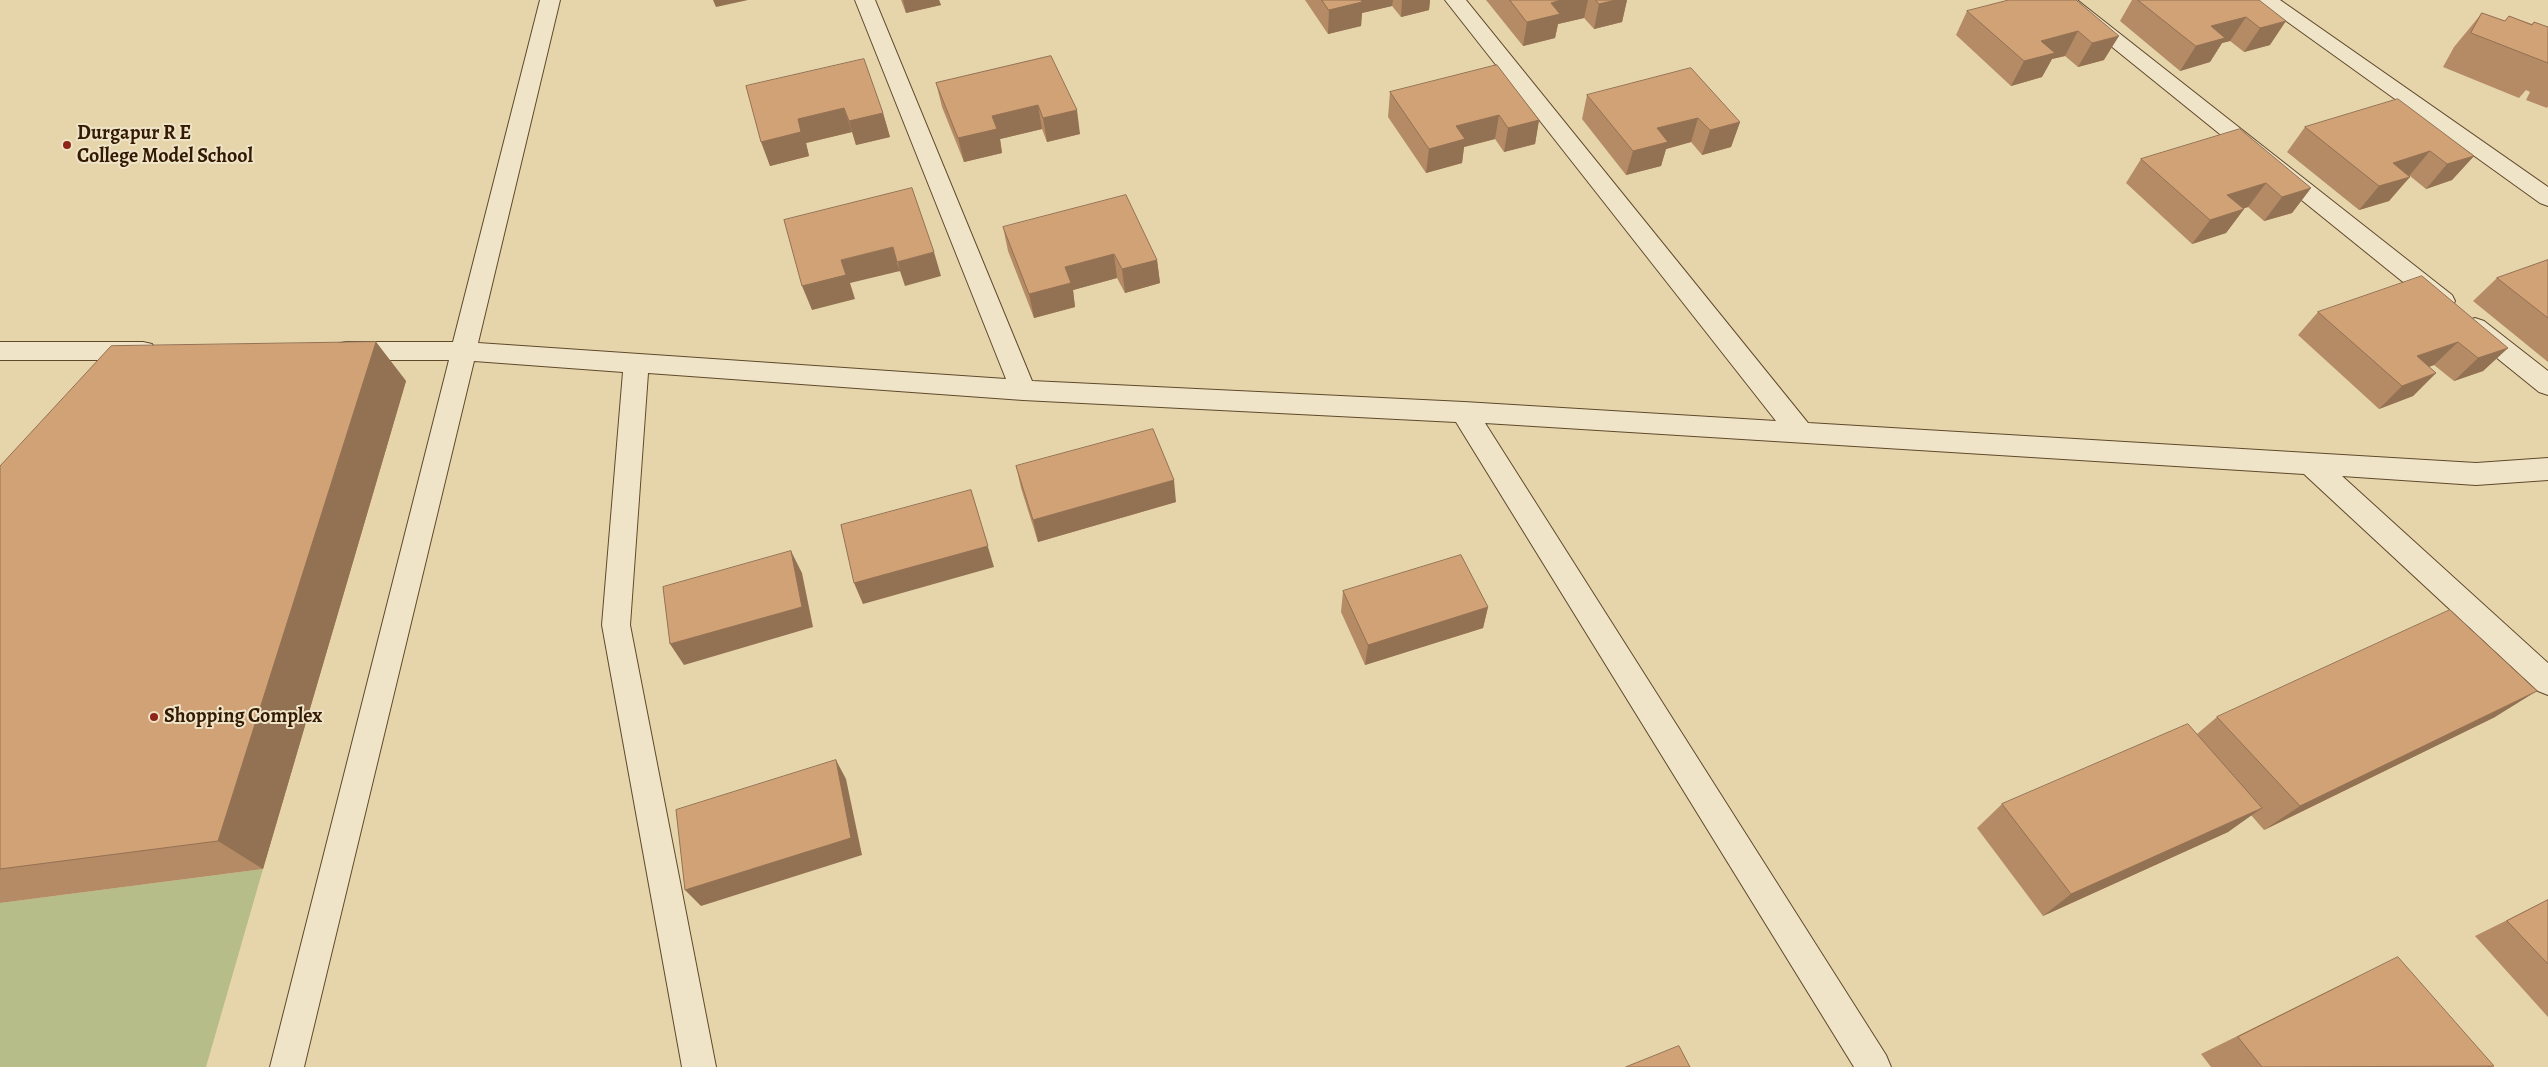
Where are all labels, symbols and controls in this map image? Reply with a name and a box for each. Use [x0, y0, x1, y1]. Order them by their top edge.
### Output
place label: Durgapur R E College Model School [77, 122, 253, 169]
marker: Durgapur R E College Model School [61, 139, 73, 151]
place label: Shopping Complex [164, 705, 322, 729]
marker: Shopping Complex [148, 711, 160, 723]

